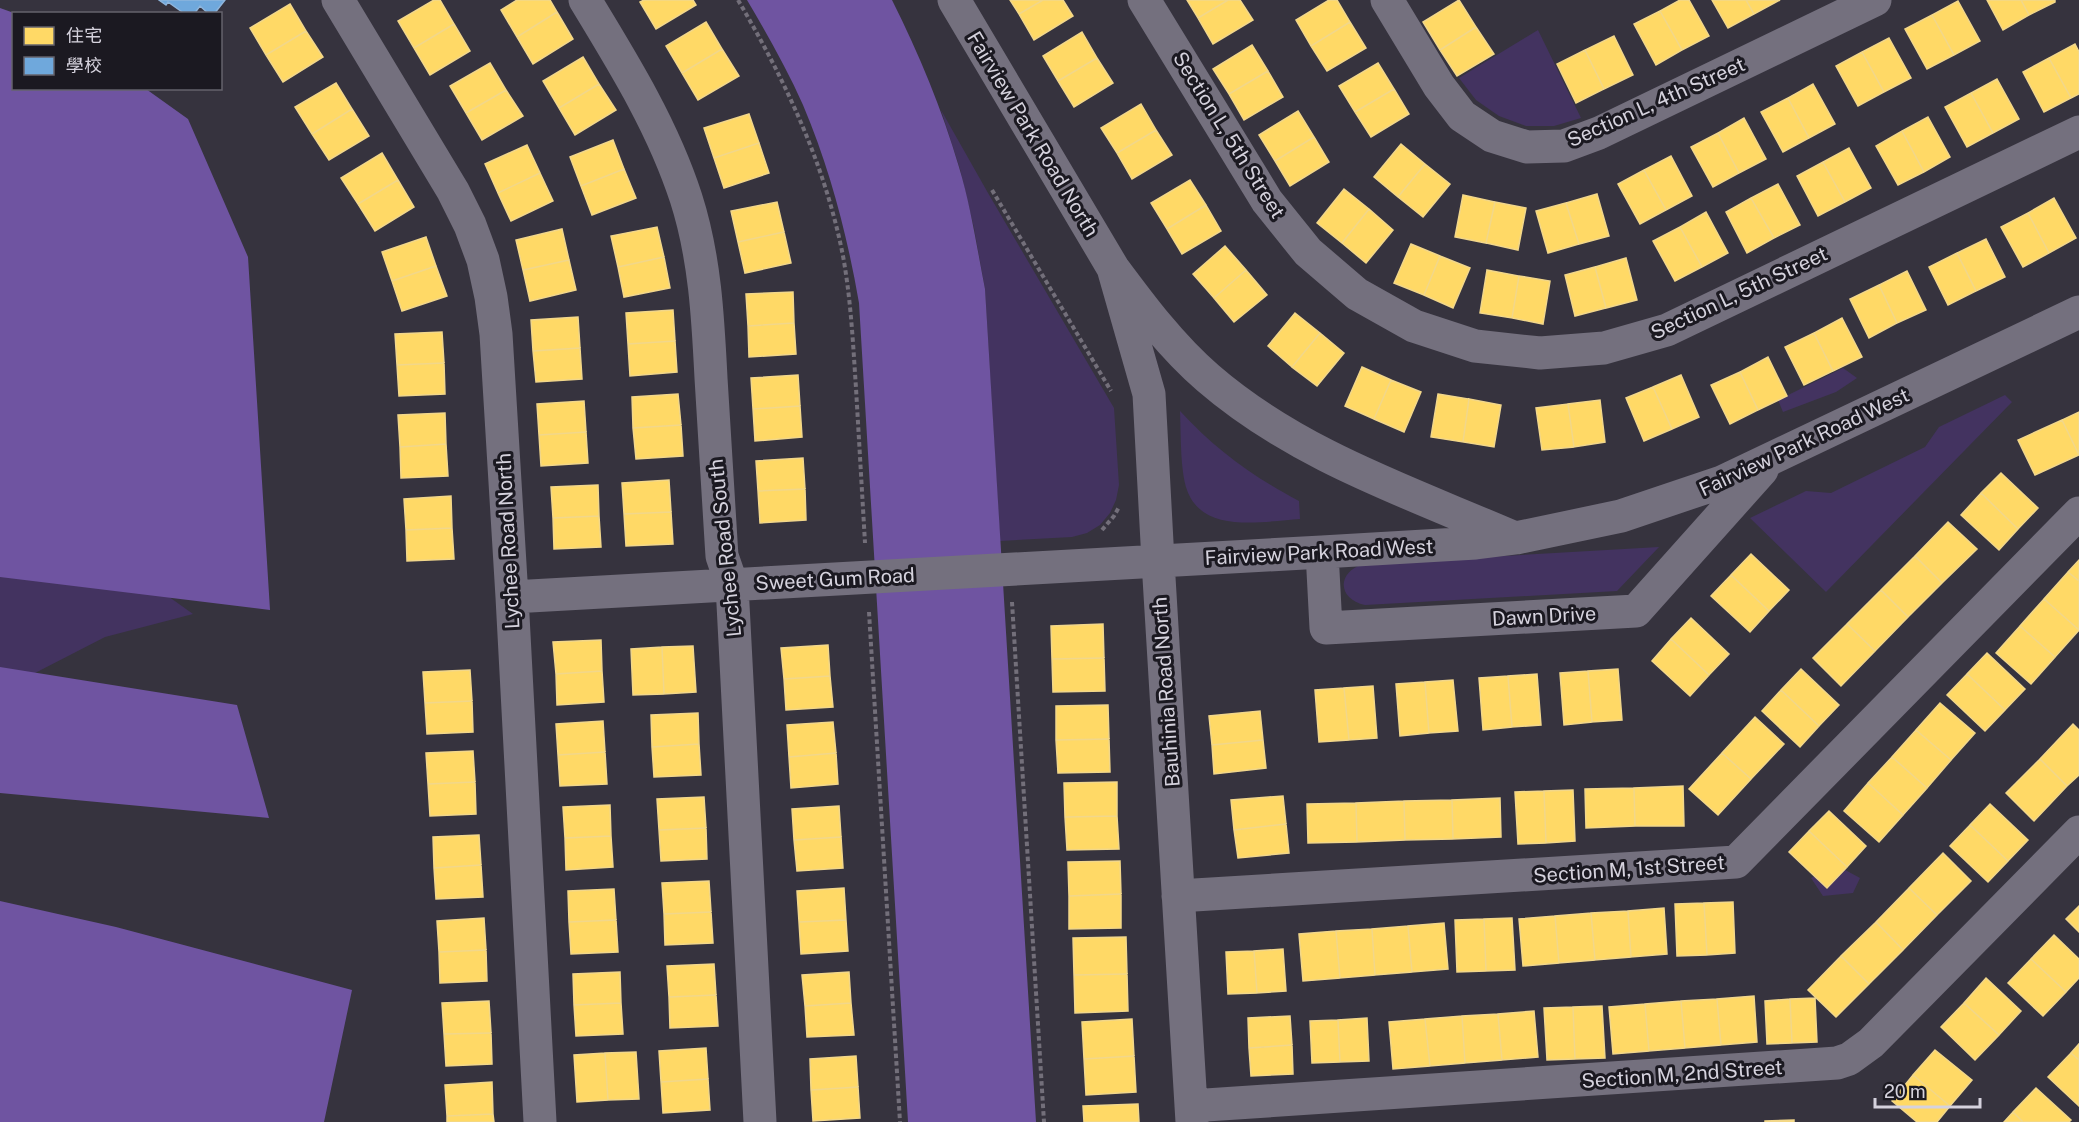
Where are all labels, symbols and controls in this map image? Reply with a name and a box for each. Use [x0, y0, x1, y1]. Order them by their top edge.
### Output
legend [12, 12, 222, 90]
text: 住宅 [66, 25, 102, 46]
street label: Fairview Park Road North [962, 27, 1104, 241]
street label: Section L, 5th Street [1168, 47, 1290, 223]
street label: Section L, 4th Street [1563, 52, 1749, 152]
text: 學校 [66, 55, 102, 76]
street label: Section L, 5th Street [1647, 242, 1831, 344]
street label: Fairview Park Road West [1695, 383, 1913, 501]
street label: Lychee Road North [491, 452, 525, 630]
street label: Lychee Road South [704, 458, 746, 638]
street label: Fairview Park Road West [1204, 534, 1434, 570]
street label: Sweet Gum Road [755, 563, 915, 595]
street label: Bauhinia Road North [1147, 596, 1185, 788]
street label: Dawn Drive [1491, 601, 1597, 631]
street label: Section M, 1st Street [1532, 850, 1726, 888]
street label: Section M, 2nd Street [1581, 1055, 1783, 1093]
scale bar [1875, 1071, 1980, 1109]
text: 20 m [1884, 1081, 1926, 1102]

